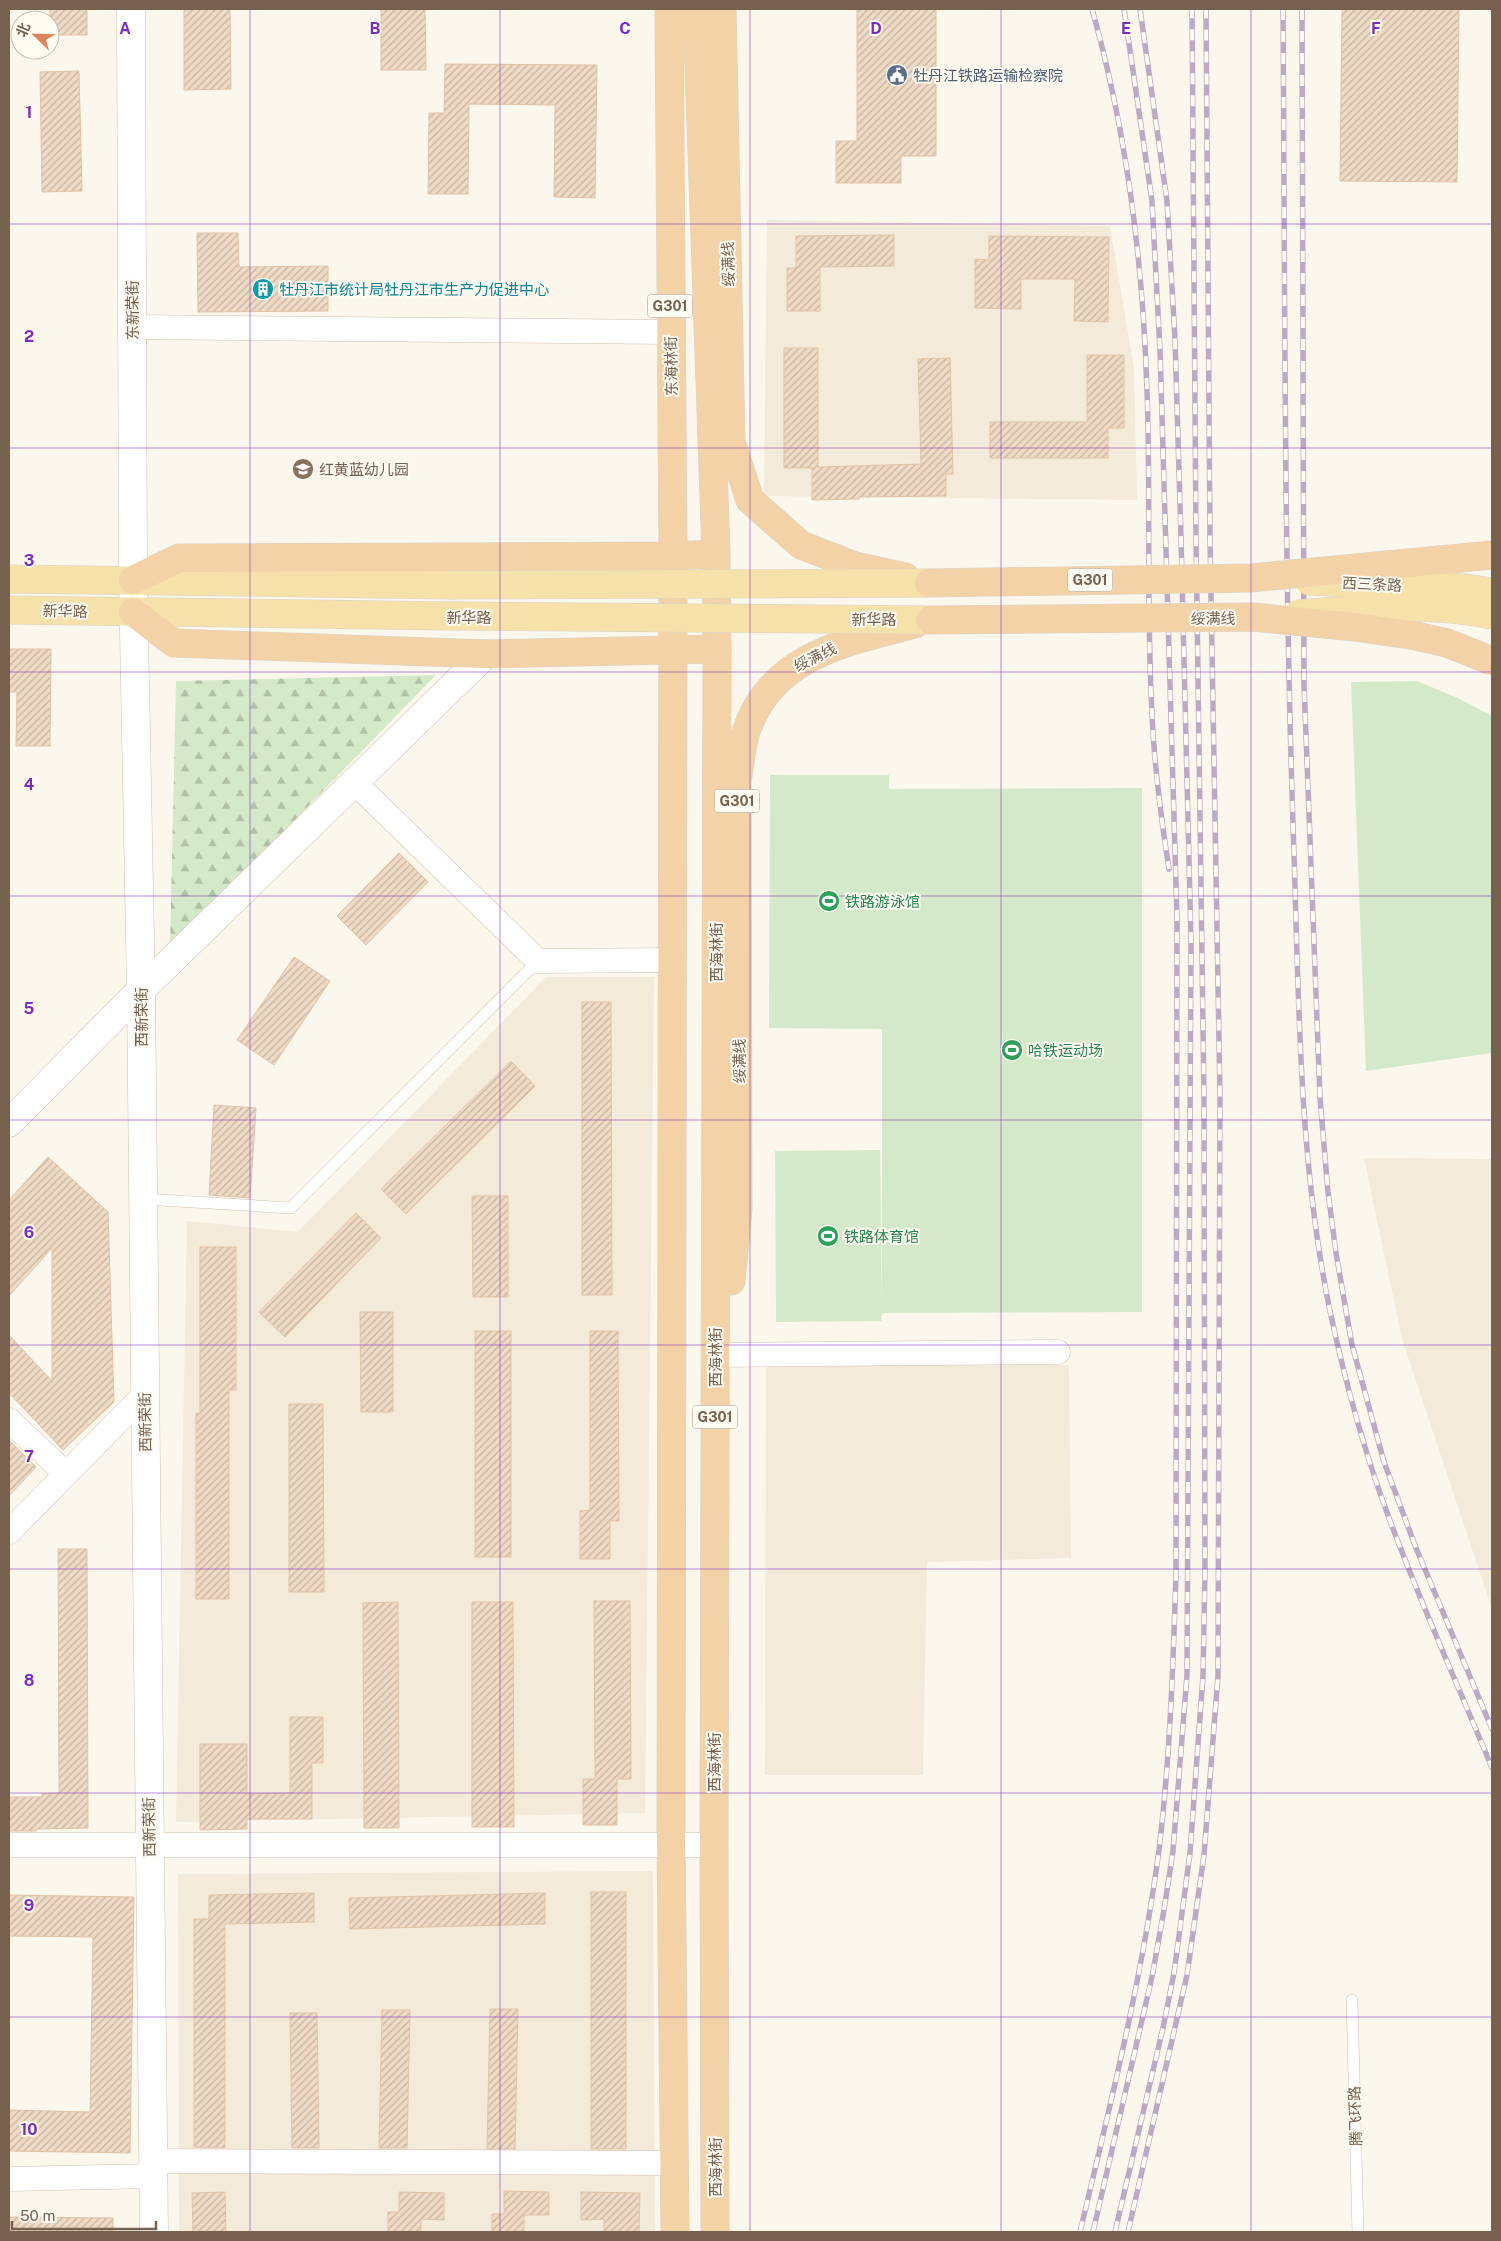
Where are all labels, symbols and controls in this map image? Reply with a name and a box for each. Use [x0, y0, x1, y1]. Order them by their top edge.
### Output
north arrow [10, 10, 60, 60]
text: A [119, 19, 131, 38]
text: B [370, 19, 381, 38]
text: C [619, 19, 631, 38]
text: D [870, 19, 882, 38]
text: E [1121, 19, 1131, 38]
text: F [1371, 19, 1381, 38]
text: 北 [13, 20, 33, 39]
public building icon: 牡丹江铁路运输检察院 [885, 63, 909, 87]
place label: 牡丹江铁路运输检察院 [913, 67, 1063, 84]
text: 1 [26, 103, 32, 122]
street label: 绥满线 [719, 241, 737, 287]
building icon: 牡丹江市统计局牡丹江市生产力促进中心 [251, 277, 275, 301]
street label: 东新荣街 [124, 280, 141, 340]
place label: 牡丹江市统计局牡丹江市生产力促进中心 [279, 281, 549, 298]
road number: G301 [648, 294, 692, 318]
text: 2 [24, 327, 34, 346]
street label: 东海林街 [662, 336, 680, 396]
school or university icon: 红黄蓝幼儿园 [291, 457, 315, 481]
place label: 红黄蓝幼儿园 [319, 461, 409, 478]
text: 3 [24, 551, 34, 570]
road number: G301 [1068, 568, 1112, 592]
street label: 西三条路 [1342, 574, 1402, 594]
street label: 新华路 [42, 602, 88, 620]
street label: 新华路 [446, 609, 492, 626]
street label: 绥满线 [1190, 610, 1236, 627]
street label: 新华路 [851, 611, 897, 628]
street label: 绥满线 [791, 639, 839, 675]
text: 4 [24, 775, 35, 794]
road number: G301 [714, 789, 760, 812]
sports icon: 铁路游泳馆 [817, 889, 841, 913]
place label: 铁路游泳馆 [845, 893, 920, 910]
street label: 西海林街 [708, 922, 725, 982]
street label: 西新荣街 [133, 987, 150, 1047]
text: 5 [24, 999, 35, 1018]
street label: 绥满线 [731, 1038, 748, 1084]
sports icon: 哈铁运动场 [1000, 1038, 1024, 1062]
place label: 哈铁运动场 [1028, 1042, 1103, 1059]
text: 6 [24, 1223, 34, 1242]
sports icon: 铁路体育馆 [816, 1224, 840, 1248]
place label: 铁路体育馆 [844, 1228, 919, 1245]
street label: 西海林街 [707, 1327, 724, 1387]
street label: 西新荣街 [136, 1392, 154, 1452]
road number: G301 [692, 1405, 738, 1428]
text: 7 [24, 1447, 34, 1466]
text: 8 [24, 1671, 35, 1690]
street label: 西海林街 [706, 1732, 723, 1792]
street label: 西新荣街 [140, 1797, 158, 1857]
text: 9 [24, 1896, 34, 1915]
street label: 腾飞环路 [1345, 2086, 1365, 2146]
text: 10 [20, 2120, 38, 2139]
street label: 西海林街 [707, 2137, 724, 2197]
scale bar [12, 2198, 156, 2230]
text: 50 m [20, 2207, 55, 2224]

